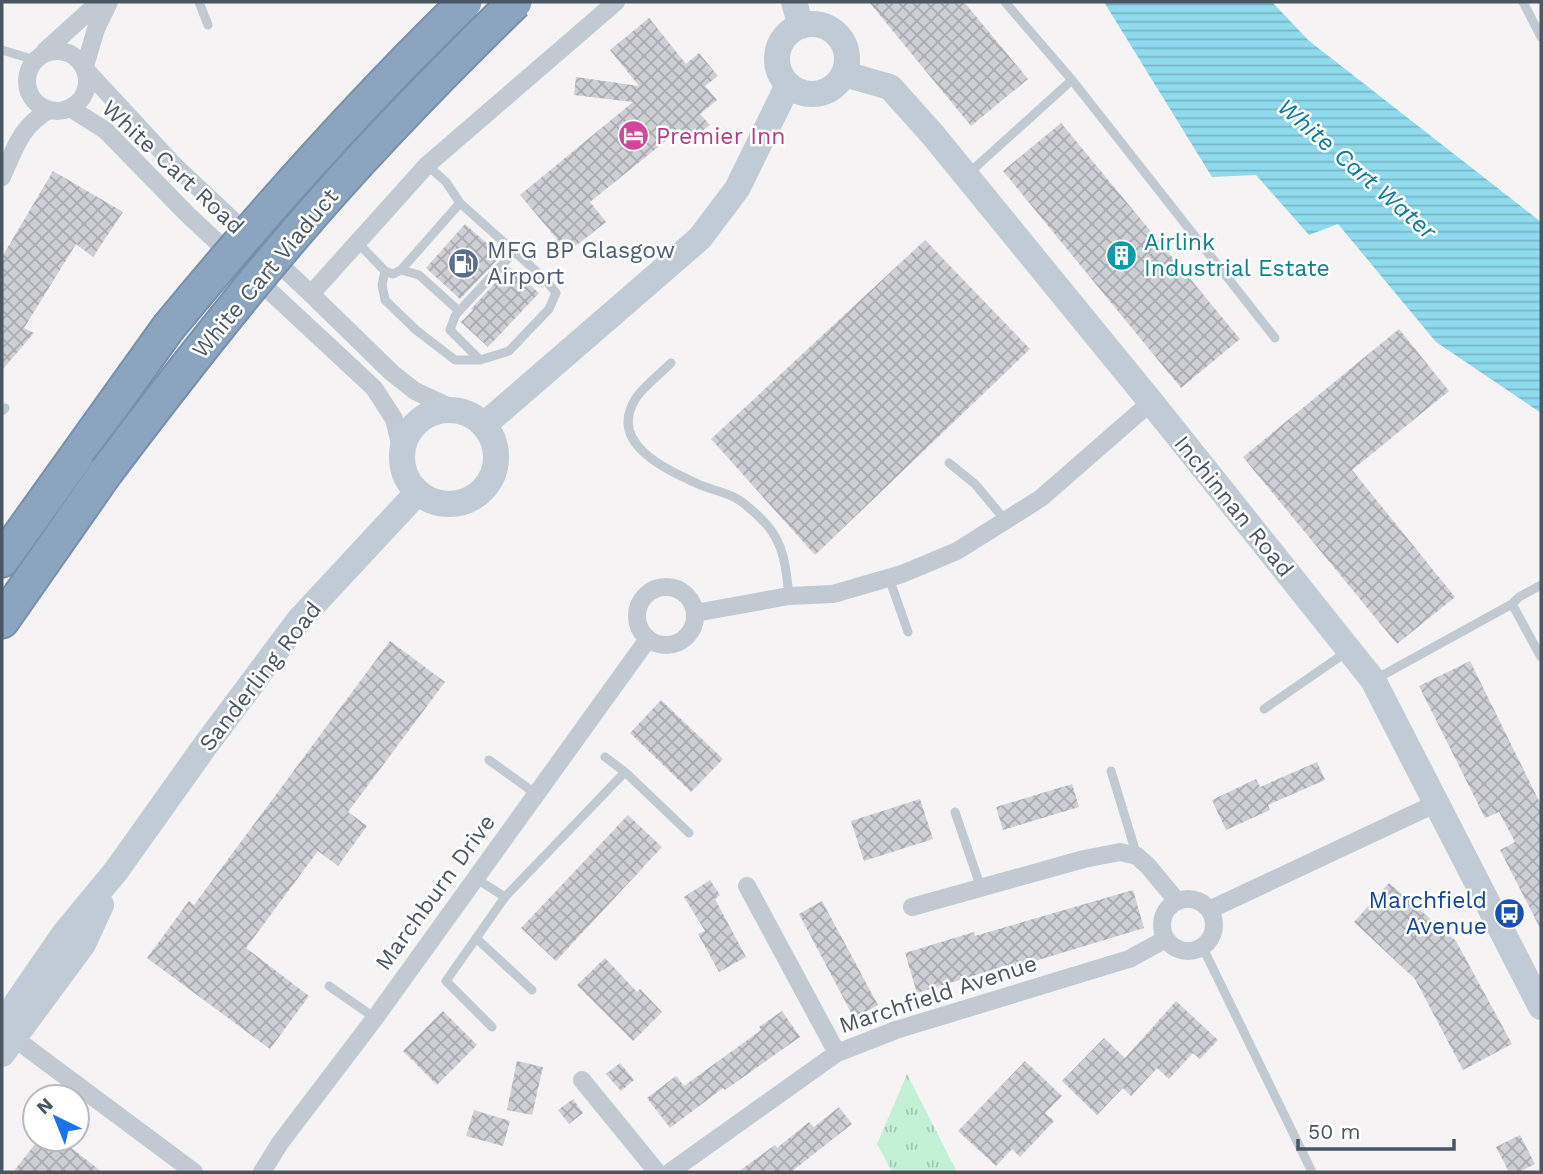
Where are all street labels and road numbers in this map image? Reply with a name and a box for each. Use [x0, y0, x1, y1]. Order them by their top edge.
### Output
street label: White Cart Road [96, 95, 249, 240]
street label: White Cart Viaduct [187, 183, 344, 363]
street label: Inchinnan Road [1168, 430, 1299, 582]
street label: Sanderling Road [194, 596, 327, 757]
street label: Marchburn Drive [370, 809, 501, 975]
street label: Marchfield Avenue [836, 950, 1041, 1039]

